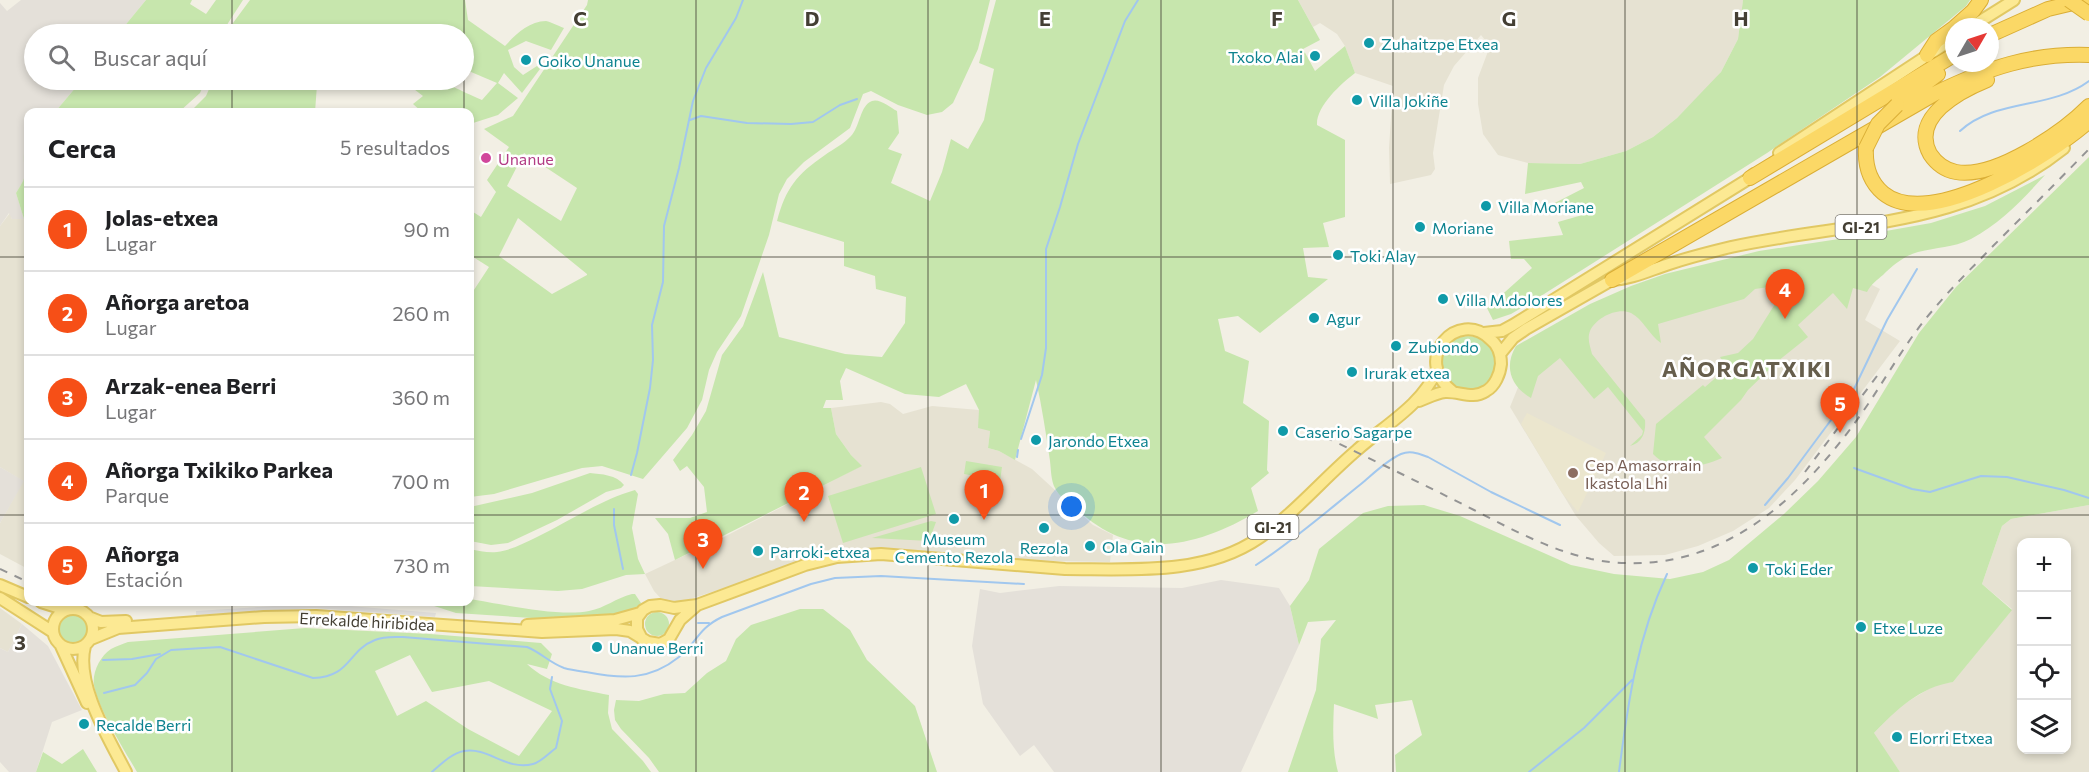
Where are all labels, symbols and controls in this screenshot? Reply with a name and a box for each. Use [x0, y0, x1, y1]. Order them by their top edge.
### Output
text: C [573, 6, 587, 30]
text: D [805, 6, 819, 30]
text: E [1039, 6, 1051, 30]
text: F [1271, 6, 1283, 30]
text: G [1502, 6, 1516, 30]
text: H [1734, 6, 1749, 30]
north arrow [1945, 18, 1999, 72]
search box [24, 24, 474, 90]
place label: Zuhaitzpe Etxea [1381, 34, 1499, 53]
marker: Zuhaitzpe Etxea [1362, 36, 1376, 50]
icon: search [45, 41, 78, 74]
text: Buscar aquí [93, 44, 207, 71]
place label: Txoko Alai [1228, 47, 1303, 66]
marker: Txoko Alai [1308, 49, 1322, 63]
place label: Goiko Unanue [538, 51, 640, 70]
marker: Goiko Unanue [519, 53, 533, 67]
place label: Villa Jokiñe [1369, 91, 1448, 110]
marker: Villa Jokiñe [1350, 93, 1364, 107]
text: Cerca [48, 132, 116, 163]
text: 5 resultados [340, 135, 450, 159]
place label: Unanue [498, 149, 554, 168]
marker: Unanue [479, 151, 493, 165]
place label: Villa Moriane [1498, 197, 1594, 216]
marker: Villa Moriane [1479, 199, 1493, 213]
text: Jolas-etxea [105, 204, 218, 231]
road number: GI-21 [1836, 215, 1886, 239]
text: 1 [63, 217, 72, 241]
text: 90 m [404, 217, 450, 241]
place label: Moriane [1432, 218, 1493, 237]
marker: Moriane [1413, 220, 1427, 234]
text: Lugar [105, 231, 157, 255]
place label: Toki Alay [1350, 246, 1416, 265]
marker: Toki Alay [1331, 248, 1345, 262]
pin: 4 [1766, 270, 1804, 319]
text: Añorga aretoa [105, 288, 249, 315]
place label: Villa M.dolores [1455, 290, 1563, 309]
marker: Villa M.dolores [1436, 292, 1450, 306]
text: 2 [62, 301, 73, 325]
text: 260 m [392, 301, 450, 325]
place label: Agur [1326, 309, 1361, 328]
marker: Agur [1307, 311, 1321, 325]
text: Lugar [105, 315, 157, 339]
place label: Zubiondo [1408, 337, 1479, 356]
marker: Zubiondo [1389, 339, 1403, 353]
district label: AÑORGATXIKI [1662, 355, 1832, 382]
place label: Irurak etxea [1364, 363, 1450, 382]
marker: Irurak etxea [1345, 365, 1359, 379]
text: Arzak-enea Berri [105, 372, 277, 399]
pin: 5 [1820, 384, 1860, 433]
text: 3 [62, 385, 73, 409]
text: 360 m [392, 385, 450, 409]
text: Lugar [105, 399, 157, 423]
place label: Caserio Sagarpe [1295, 422, 1412, 441]
marker: Caserio Sagarpe [1276, 424, 1290, 438]
place label: Jarondo Etxea [1048, 431, 1149, 450]
marker: Jarondo Etxea [1029, 433, 1043, 447]
place label: Cep Amasorrain Ikastola Lhi [1585, 455, 1701, 492]
text: Añorga Txikiko Parkea [105, 456, 333, 483]
marker: Cep Amasorrain Ikastola Lhi [1566, 466, 1580, 480]
text: 4 [61, 469, 74, 493]
text: 700 m [392, 469, 450, 493]
pin: 1 [964, 470, 1004, 520]
pin: 2 [784, 472, 824, 522]
text: Parque [105, 483, 169, 507]
your location [1057, 492, 1086, 521]
marker: Museum Cemento Rezola [947, 512, 961, 526]
road number: GI-21 [1248, 515, 1298, 539]
pin: 3 [684, 520, 722, 569]
marker: Rezola [1037, 521, 1051, 535]
place label: Museum Cemento Rezola [895, 529, 1013, 566]
place label: Ola Gain [1102, 537, 1164, 556]
place label: Rezola [1020, 538, 1068, 557]
map controls [2017, 538, 2071, 754]
button: + [2017, 538, 2071, 592]
marker: Ola Gain [1083, 539, 1097, 553]
text: Añorga [105, 540, 179, 567]
place label: Parroki-etxea [770, 542, 870, 561]
marker: Parroki-etxea [751, 544, 765, 558]
text: 5 [62, 553, 73, 577]
text: 730 m [394, 553, 450, 577]
place label: Toki Eder [1765, 559, 1834, 578]
marker: Toki Eder [1746, 561, 1760, 575]
text: Estación [105, 567, 183, 591]
button: − [2017, 592, 2071, 646]
street label: Errekalde hiribidea [299, 608, 435, 634]
place label: Etxe Luze [1873, 618, 1943, 637]
marker: Etxe Luze [1854, 620, 1868, 634]
text: 3 [14, 630, 26, 654]
place label: Unanue Berri [609, 638, 704, 657]
marker: Unanue Berri [590, 640, 604, 654]
button: locate [2017, 646, 2071, 700]
button: layers [2017, 700, 2071, 754]
place label: Recalde Berri [96, 715, 191, 734]
marker: Recalde Berri [77, 717, 91, 731]
place label: Elorri Etxea [1909, 728, 1993, 747]
marker: Elorri Etxea [1890, 730, 1904, 744]

